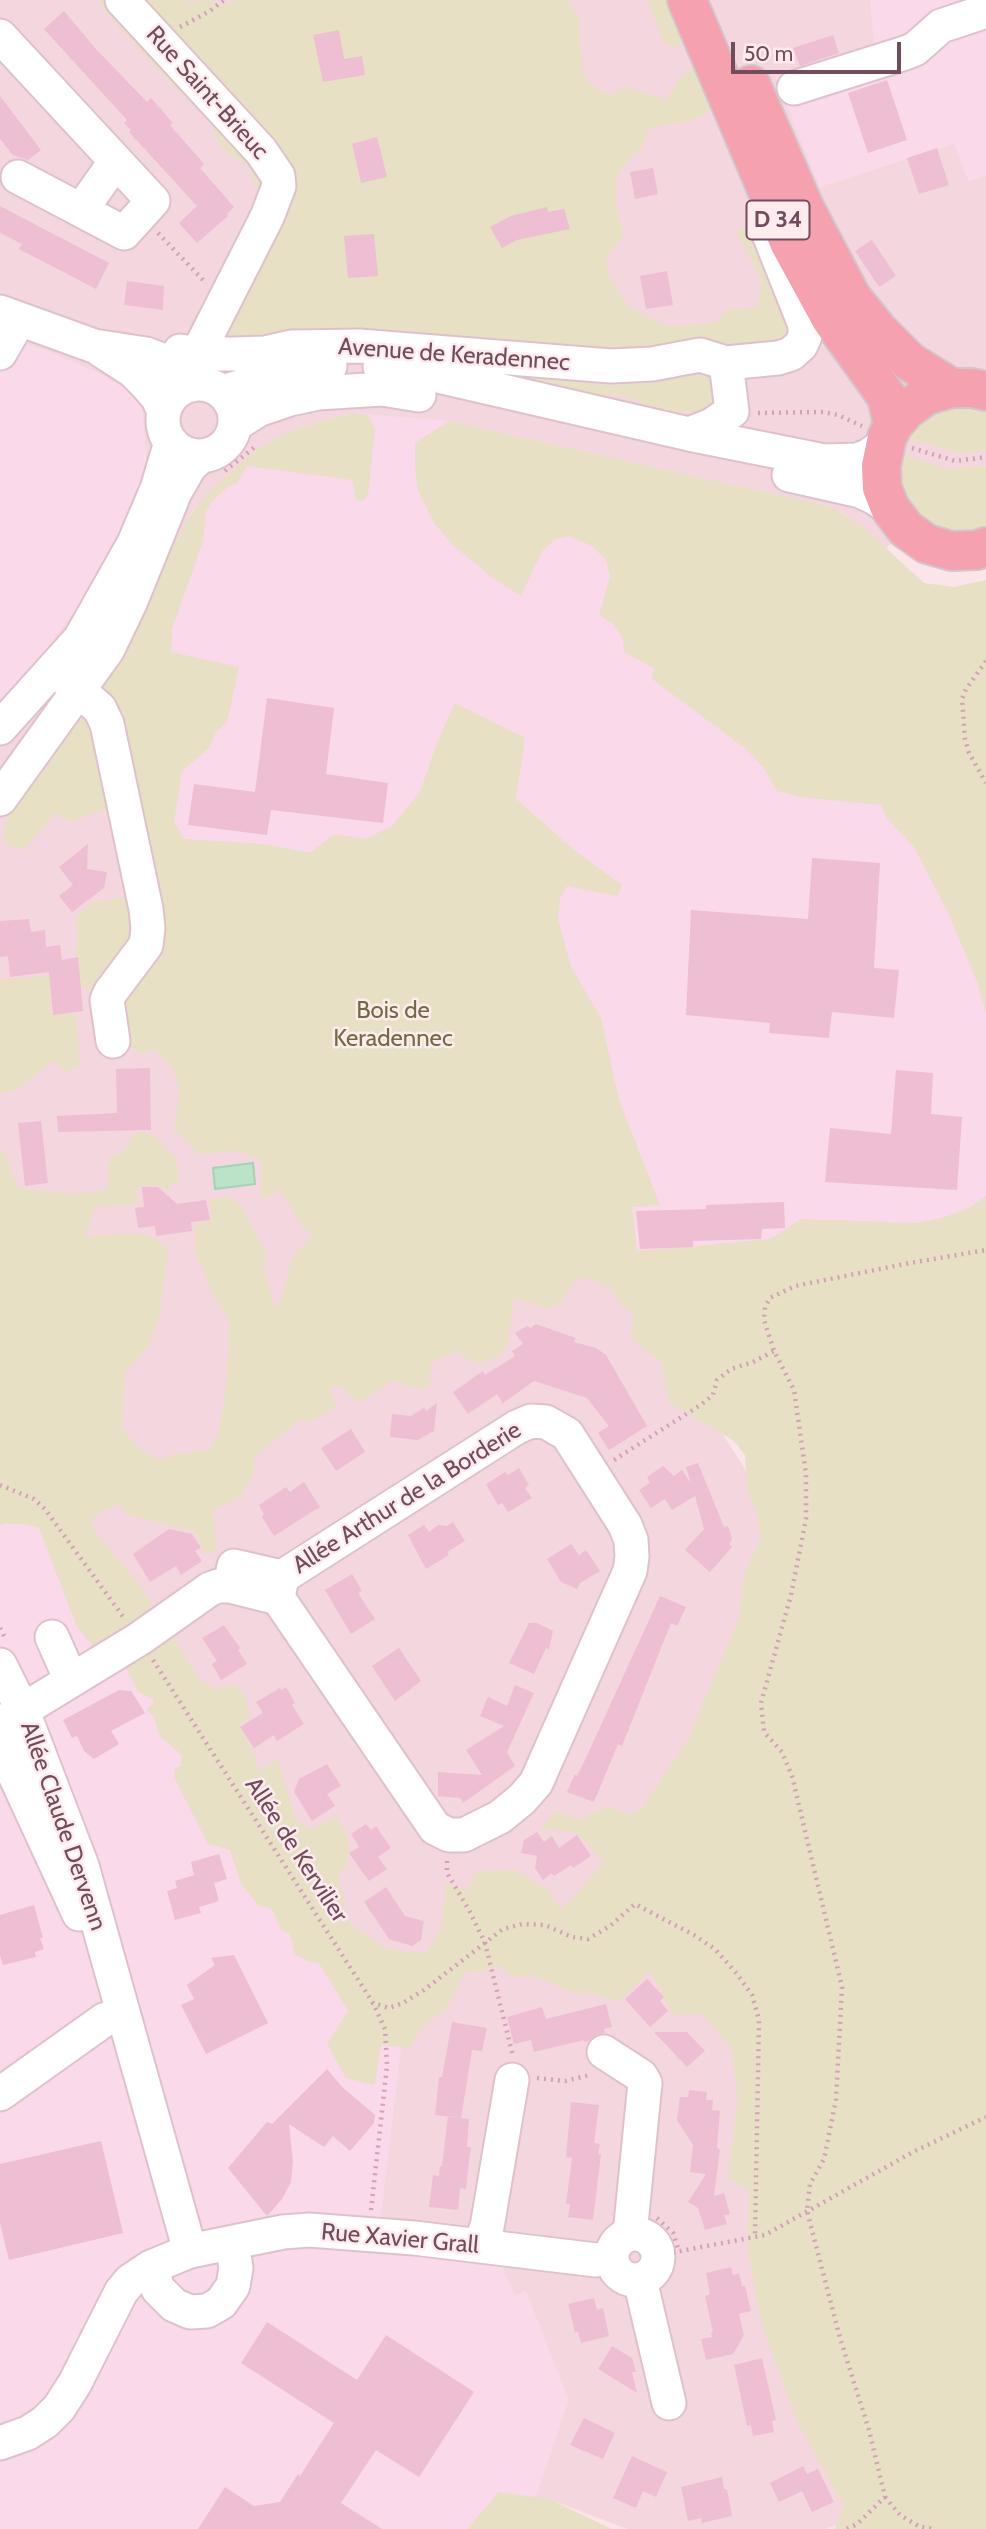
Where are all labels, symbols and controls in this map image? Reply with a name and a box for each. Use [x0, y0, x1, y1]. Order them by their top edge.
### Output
street label: Rue Saint-Brieuc [140, 21, 274, 165]
scale bar [734, 28, 904, 72]
text: 50 m [744, 41, 793, 66]
road number: D 34 [746, 200, 810, 240]
street label: Avenue de Keradennec [337, 333, 571, 377]
park label: Bois de Keradennec [333, 997, 453, 1053]
street label: Allée Arthur de la Borderie [288, 1416, 526, 1580]
street label: Allée Claude Dervenn [14, 1718, 112, 1934]
street label: Allée de Kervilier [238, 1772, 354, 1928]
street label: Rue Xavier Grall [320, 2218, 480, 2260]

